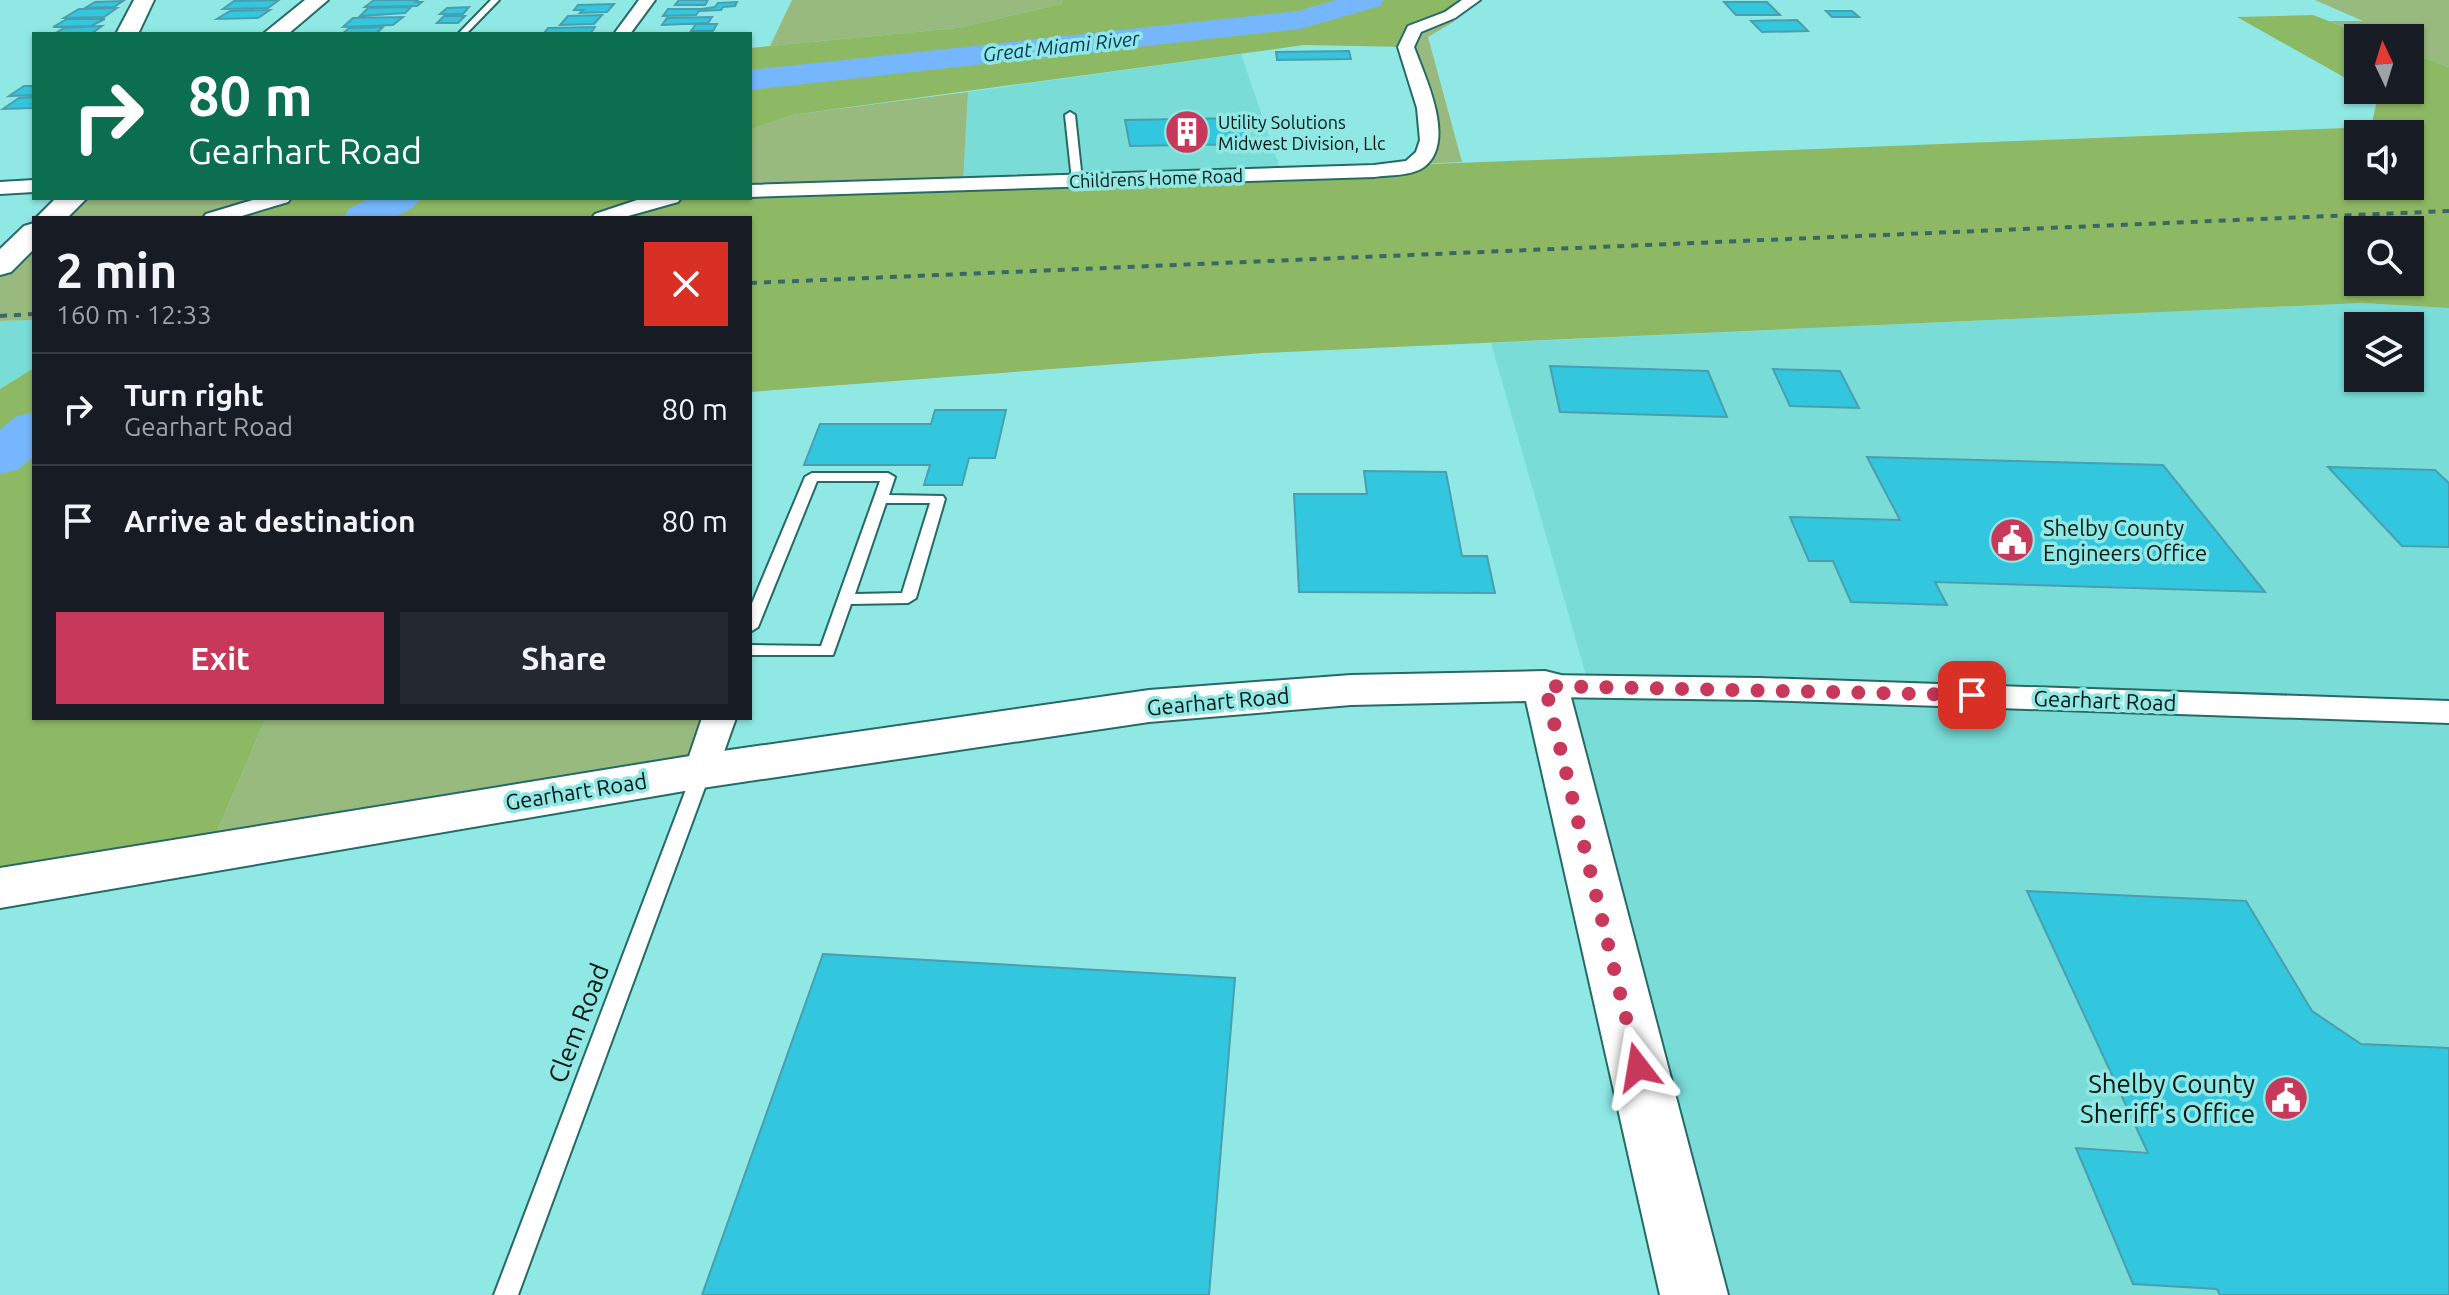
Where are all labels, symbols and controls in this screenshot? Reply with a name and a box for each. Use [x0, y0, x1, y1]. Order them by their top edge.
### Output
north arrow [2344, 24, 2424, 104]
map controls [2344, 24, 2424, 392]
water label: Great Miami River [981, 26, 1142, 66]
icon: right [56, 64, 160, 168]
text: 80 m [188, 64, 313, 127]
building icon: Utility Solutions Midwest Division, Llc [1163, 108, 1211, 156]
place label: Utility Solutions Midwest Division, Llc [1218, 112, 1385, 153]
button: sound [2344, 120, 2424, 200]
text: Gearhart Road [188, 130, 422, 171]
street label: Childrens Home Road [1069, 165, 1243, 191]
button: search [2344, 216, 2424, 296]
button: close [644, 242, 728, 326]
text: 2 min [56, 243, 177, 297]
text: 160 m · 12:33 [56, 300, 212, 329]
button: layers [2344, 312, 2424, 392]
text: Turn right [124, 378, 264, 412]
icon: right [56, 387, 100, 431]
text: 80 m [661, 392, 728, 426]
text: Gearhart Road [124, 412, 293, 441]
icon: arrive [56, 499, 100, 543]
text: Arrive at destination [124, 504, 416, 538]
text: 80 m [661, 504, 728, 538]
place label: Shelby County Engineers Office [2043, 515, 2207, 565]
public building icon: Shelby County Engineers Office [1988, 516, 2036, 564]
button: Exit [56, 612, 384, 704]
button: Share [400, 612, 728, 704]
pin [1938, 661, 2006, 729]
icon: arrive [1950, 673, 1994, 717]
street label: Gearhart Road [1146, 682, 1290, 720]
street label: Gearhart Road [2033, 685, 2177, 715]
street label: Gearhart Road [503, 767, 649, 815]
street label: Clem Road [542, 959, 614, 1087]
position arrow [1596, 1025, 1680, 1109]
place label: Shelby County Sheriff's Office [2080, 1069, 2255, 1128]
public building icon: Shelby County Sheriff's Office [2262, 1074, 2310, 1122]

